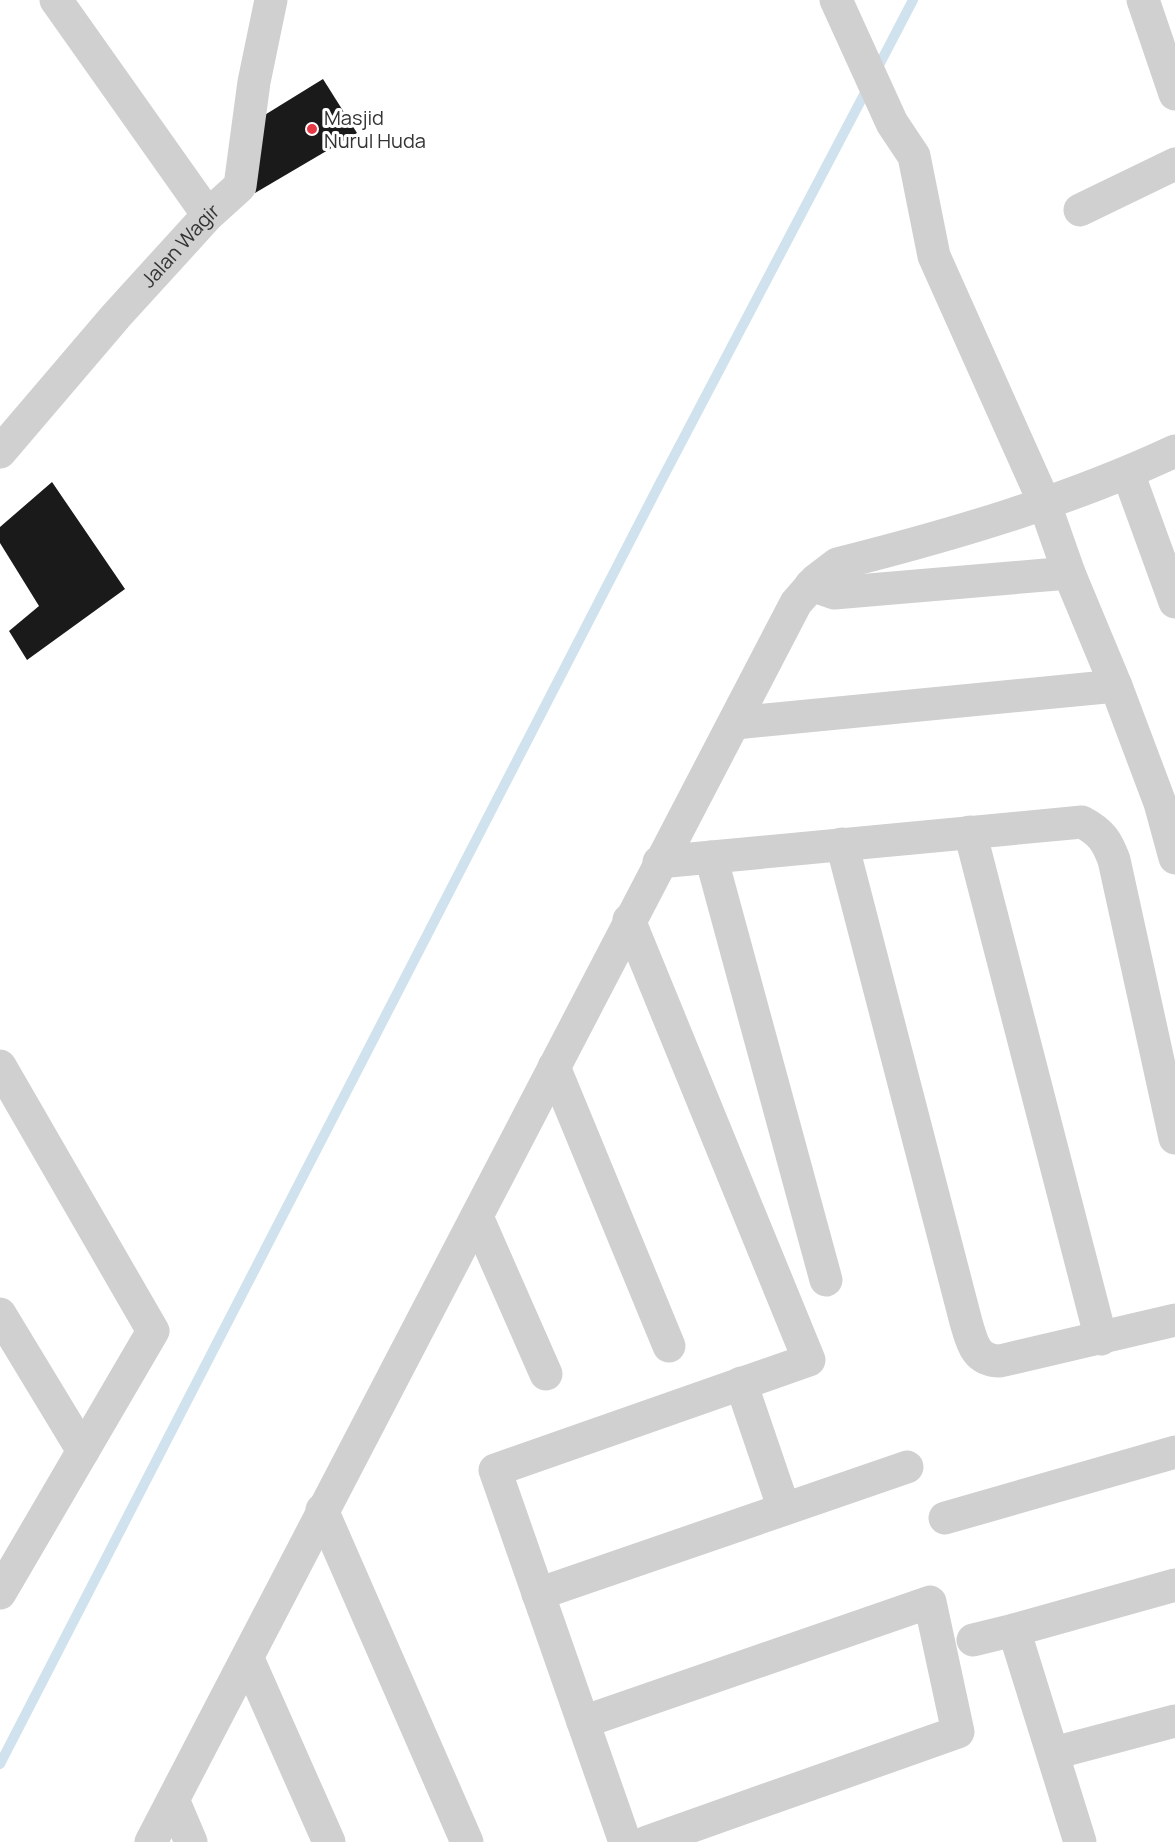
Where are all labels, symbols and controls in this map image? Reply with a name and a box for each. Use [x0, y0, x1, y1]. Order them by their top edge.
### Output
place label: Masjid Nurul Huda [324, 104, 426, 154]
marker: Masjid Nurul Huda [305, 122, 319, 136]
street label: Jalan Wagir [135, 197, 225, 293]

